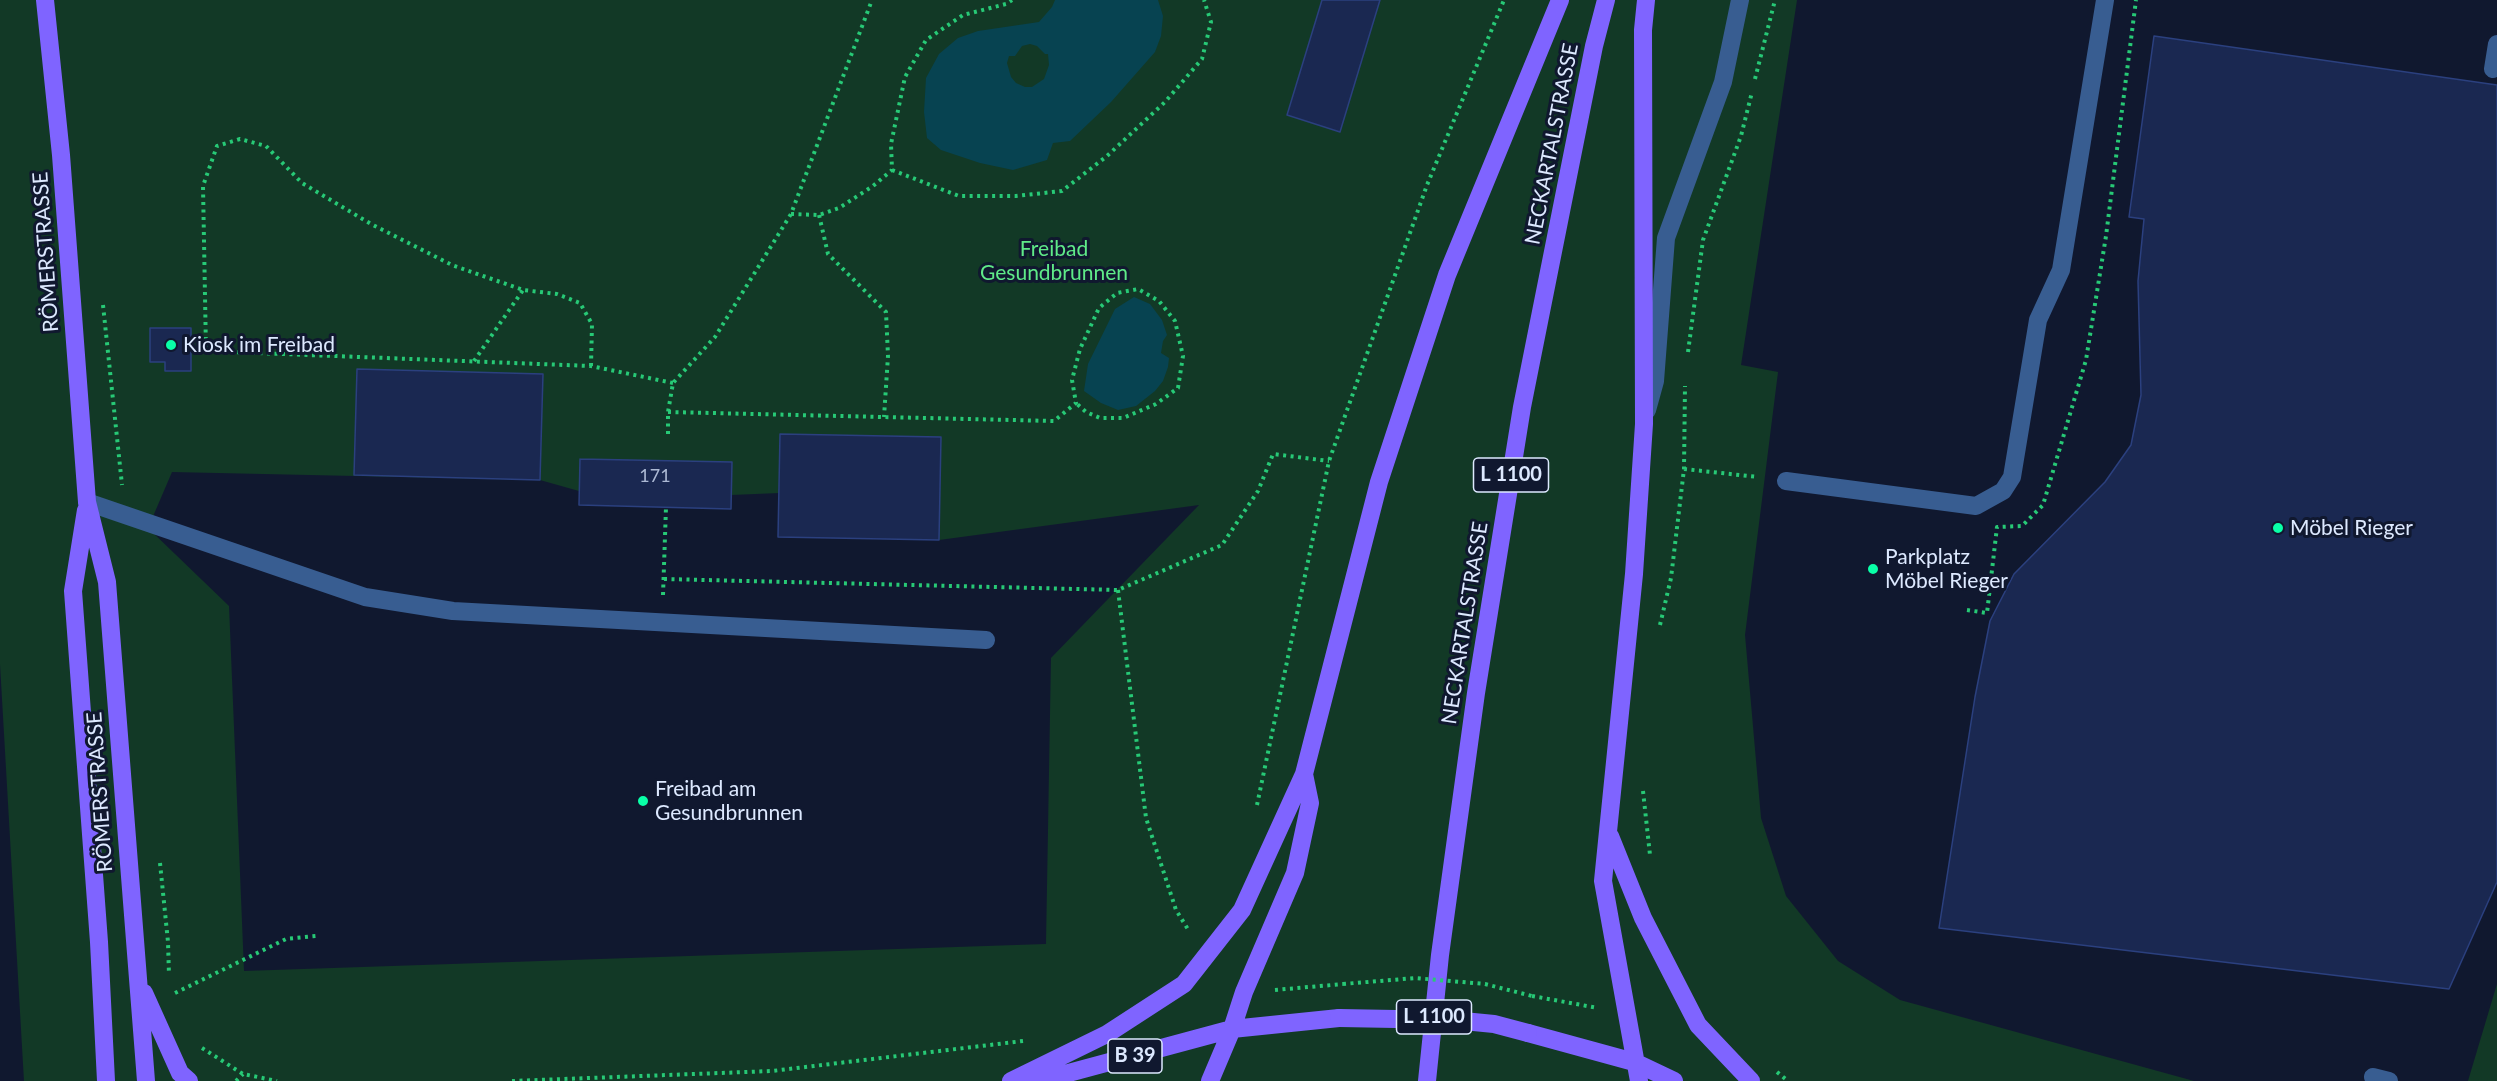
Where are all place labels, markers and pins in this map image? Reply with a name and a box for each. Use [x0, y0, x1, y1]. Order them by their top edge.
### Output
place label: Kiosk im Freibad [183, 332, 335, 358]
marker: Kiosk im Freibad [164, 338, 178, 352]
place label: Möbel Rieger [2290, 515, 2413, 541]
marker: Möbel Rieger [2271, 521, 2285, 535]
place label: Parkplatz Möbel Rieger [1885, 544, 2008, 594]
marker: Parkplatz Möbel Rieger [1866, 562, 1880, 576]
place label: Freibad am Gesundbrunnen [655, 776, 803, 826]
marker: Freibad am Gesundbrunnen [636, 794, 650, 808]

